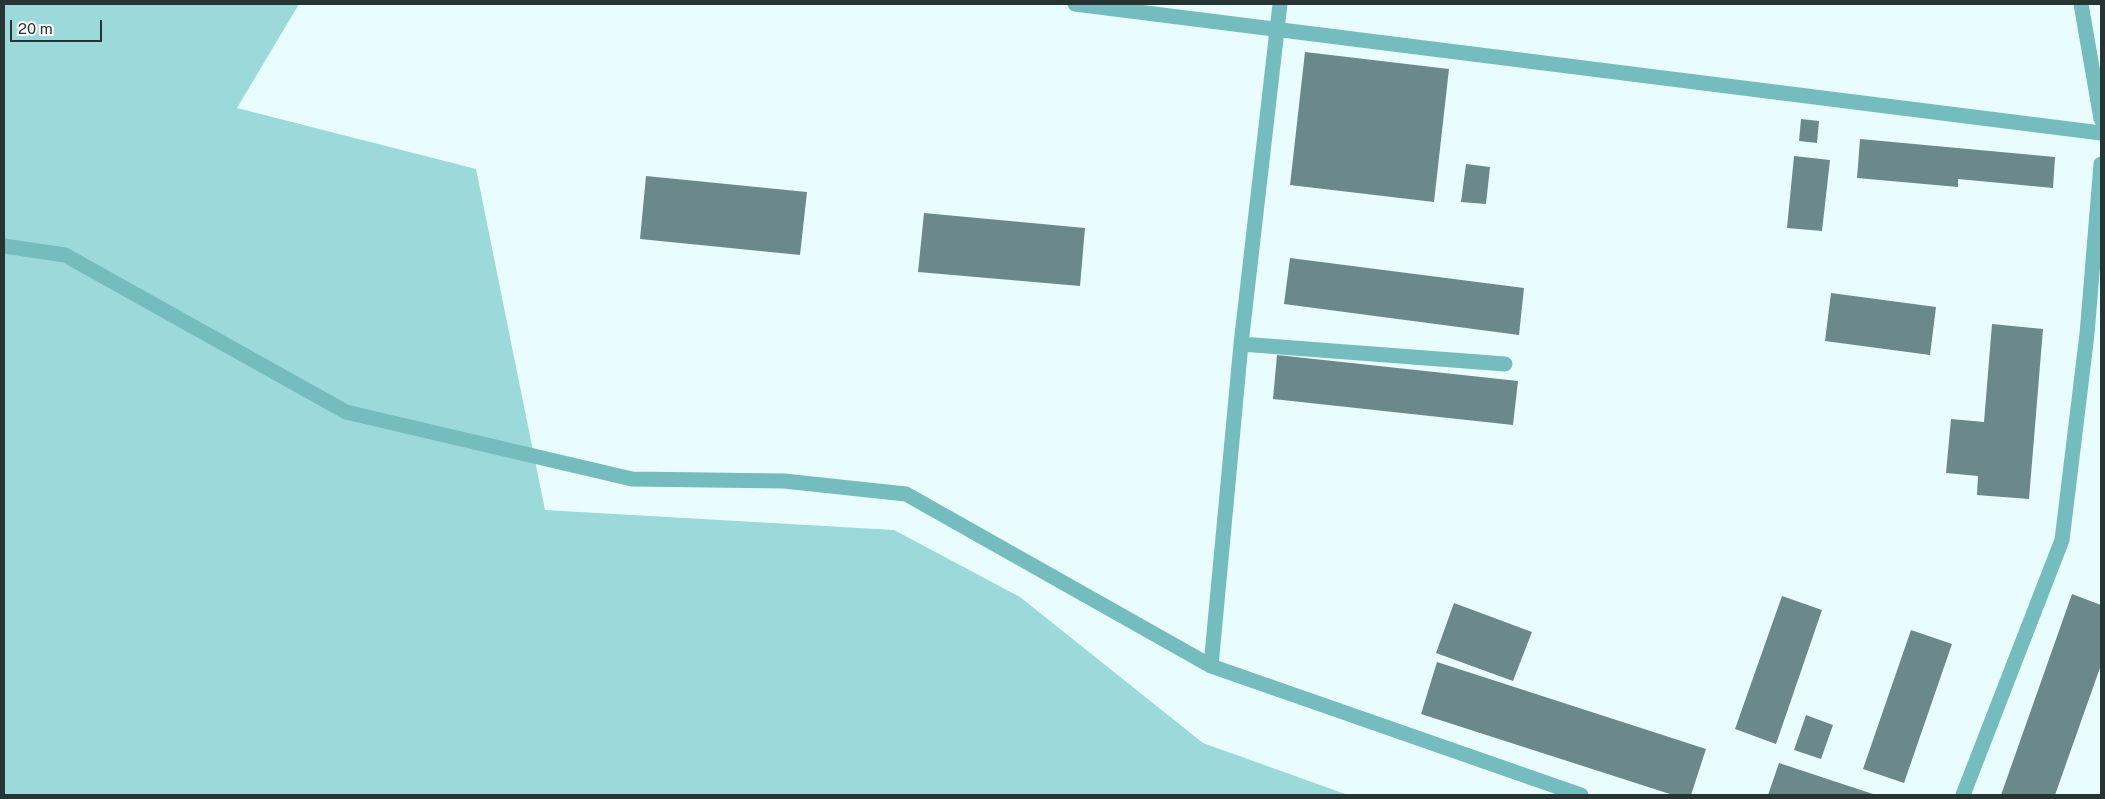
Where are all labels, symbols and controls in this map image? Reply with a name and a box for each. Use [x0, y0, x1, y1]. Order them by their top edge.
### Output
scale bar [12, 10, 105, 42]
text: 20 m [18, 20, 53, 37]

